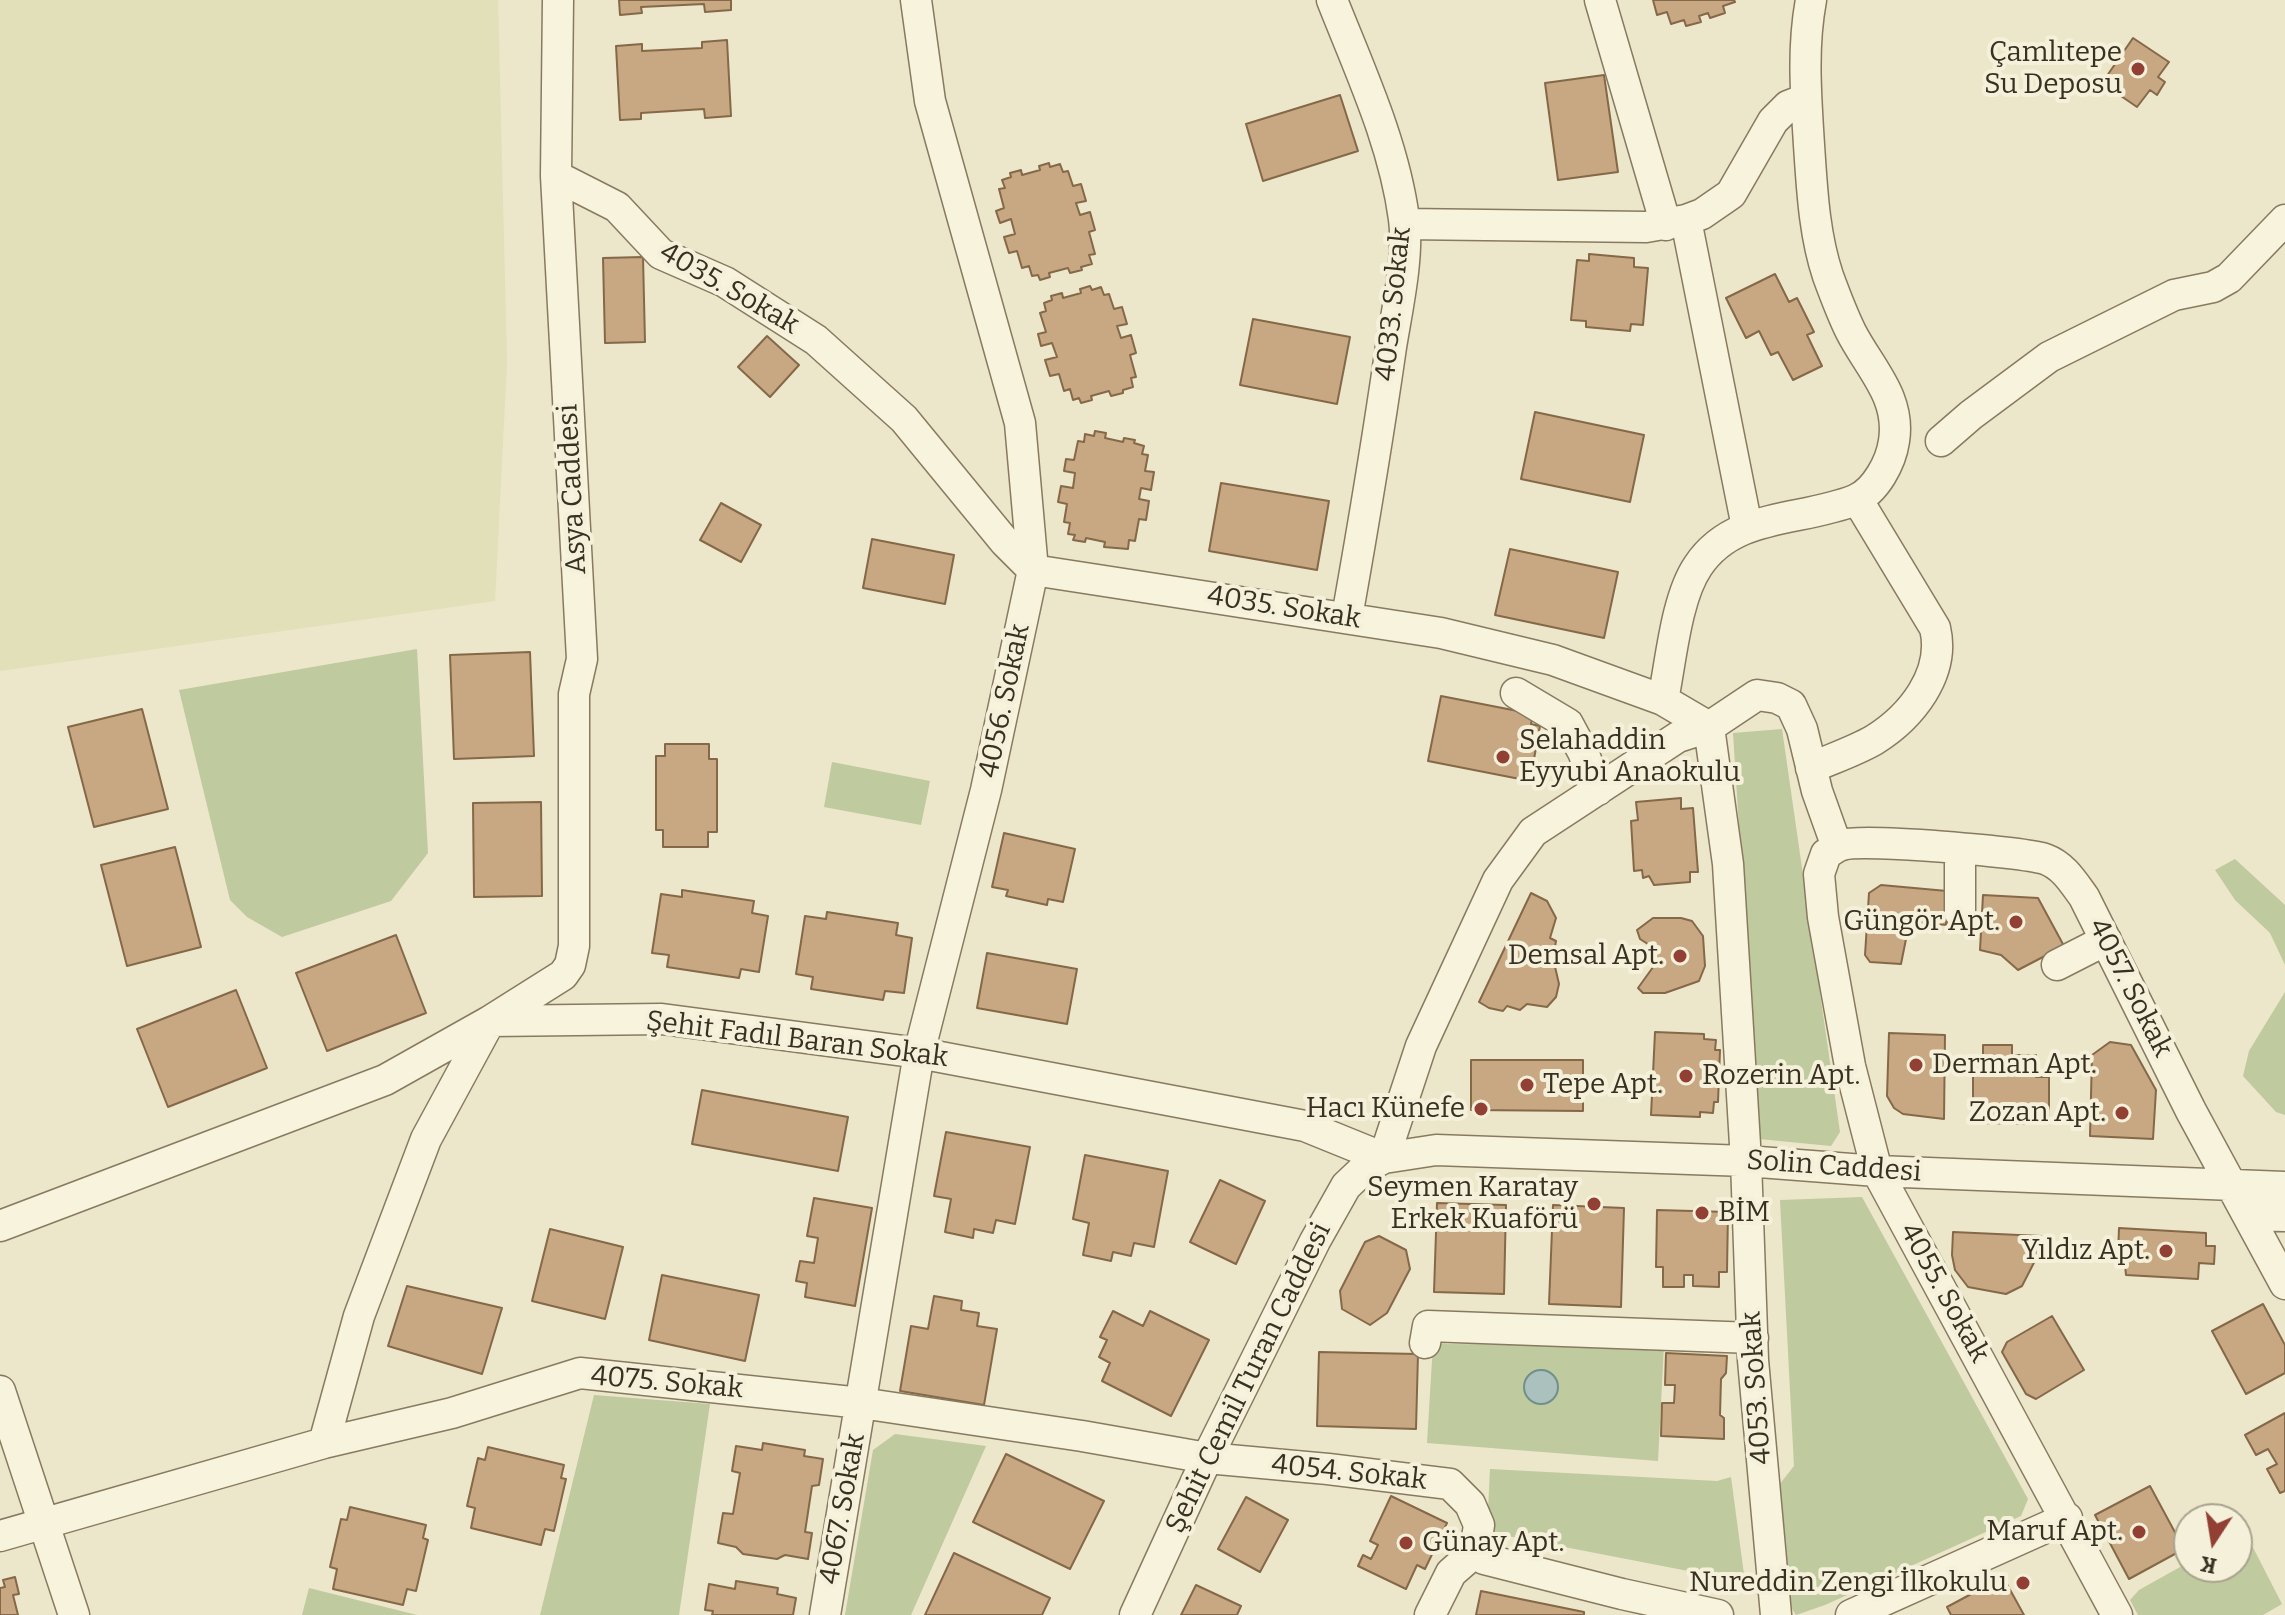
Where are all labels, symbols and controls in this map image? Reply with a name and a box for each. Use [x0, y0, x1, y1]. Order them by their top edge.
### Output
place label: Çamlıtepe Su Deposu [1984, 36, 2122, 102]
marker: Çamlıtepe Su Deposu [2129, 60, 2147, 78]
street label: 4033. Sokak [1369, 225, 1419, 383]
street label: 4035. Sokak [653, 236, 805, 342]
street label: Asya Caddesi [552, 403, 594, 575]
street label: 4035. Sokak [1205, 579, 1363, 637]
street label: 4056. Sokak [972, 621, 1038, 781]
place label: Selahaddin Eyyubi Anaokulu [1519, 724, 1740, 790]
marker: Selahaddin Eyyubi Anaokulu [1494, 748, 1512, 766]
place label: Güngör Apt. [1843, 905, 2000, 939]
marker: Güngör Apt. [2007, 913, 2025, 931]
street label: 4057. Sokak [2081, 913, 2179, 1063]
place label: Demsal Apt. [1508, 939, 1664, 973]
marker: Demsal Apt. [1671, 947, 1689, 965]
street label: Şehit Fadıl Baran Sokak [644, 1005, 950, 1075]
place label: Derman Apt. [1932, 1048, 2097, 1082]
marker: Derman Apt. [1907, 1056, 1925, 1074]
place label: Rozerin Apt. [1702, 1059, 1860, 1093]
marker: Rozerin Apt. [1677, 1067, 1695, 1085]
place label: Tepe Apt. [1543, 1068, 1663, 1102]
marker: Tepe Apt. [1518, 1076, 1536, 1094]
place label: Hacı Künefe [1306, 1092, 1465, 1126]
place label: Zozan Apt. [1969, 1096, 2106, 1130]
marker: Hacı Künefe [1472, 1100, 1490, 1118]
marker: Zozan Apt. [2113, 1104, 2131, 1122]
street label: Solin Caddesi [1745, 1144, 1923, 1190]
place label: Seymen Karatay Erkek Kuaförü [1367, 1171, 1578, 1237]
marker: Seymen Karatay Erkek Kuaförü [1585, 1195, 1603, 1213]
place label: BİM [1718, 1196, 1770, 1230]
marker: BİM [1693, 1204, 1711, 1222]
street label: Şehit Cemil Turan Caddesi [1159, 1217, 1339, 1539]
street label: 4055. Sokak [1892, 1218, 1996, 1368]
place label: Yıldız Apt. [2021, 1234, 2150, 1268]
marker: Yıldız Apt. [2157, 1242, 2175, 1260]
street label: 4053. Sokak [1735, 1310, 1779, 1466]
street label: 4075. Sokak [590, 1360, 744, 1406]
street label: 4067. Sokak [813, 1431, 873, 1587]
street label: 4054. Sokak [1270, 1448, 1428, 1498]
north arrow [2173, 1503, 2253, 1583]
place label: Maruf Apt. [1986, 1515, 2123, 1549]
marker: Maruf Apt. [2130, 1523, 2148, 1541]
place label: Günay Apt. [1422, 1526, 1564, 1560]
marker: Günay Apt. [1397, 1534, 1415, 1552]
text: K [2198, 1550, 2219, 1580]
place label: Nureddin Zengi İlkokulu [1689, 1566, 2007, 1600]
marker: Nureddin Zengi İlkokulu [2014, 1574, 2032, 1592]

